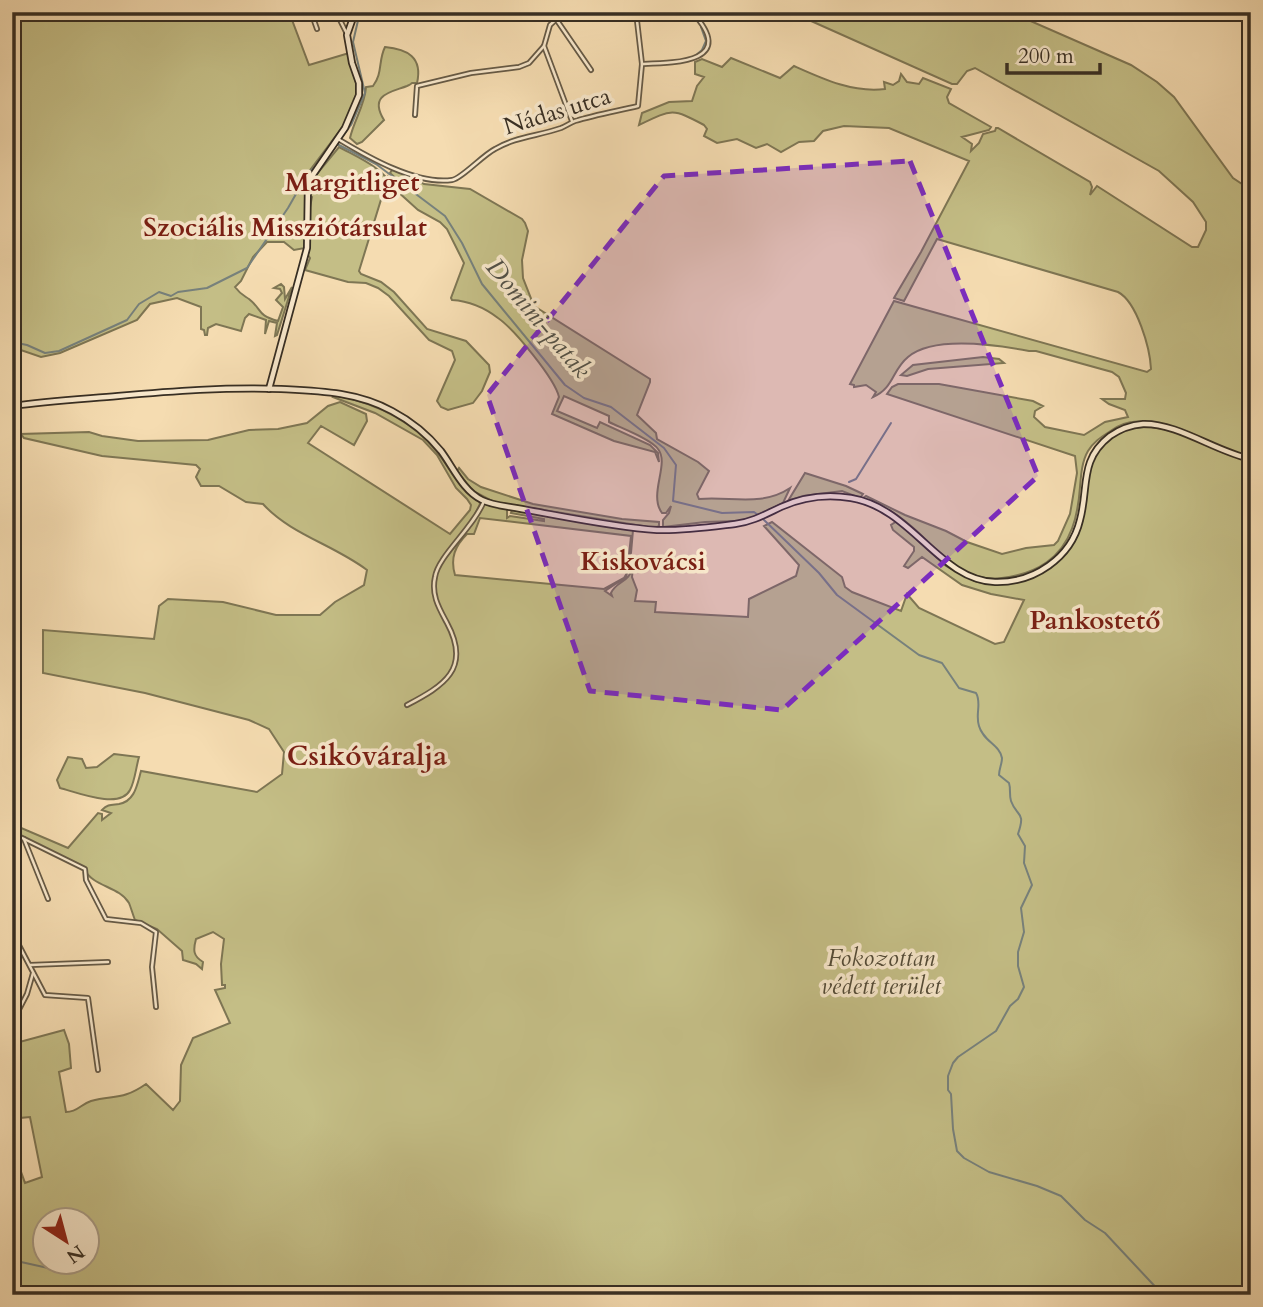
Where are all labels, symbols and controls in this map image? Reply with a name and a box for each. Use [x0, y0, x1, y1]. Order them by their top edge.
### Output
scale bar [1007, 32, 1100, 76]
text: 200 m [1018, 42, 1074, 71]
street label: Nádas utca [499, 79, 615, 143]
district label: Margitliget [285, 165, 419, 200]
district label: Szociális Missziótársulat [143, 210, 427, 245]
water label: Domini-patak [478, 251, 599, 386]
district label: Kiskovácsi [580, 544, 706, 579]
district label: Pankostető [1030, 603, 1160, 638]
district label: Csikóváralja [287, 737, 447, 775]
park label: Fokozottan védett terület [821, 942, 942, 1003]
north arrow [32, 1206, 102, 1276]
text: N [61, 1239, 90, 1270]

